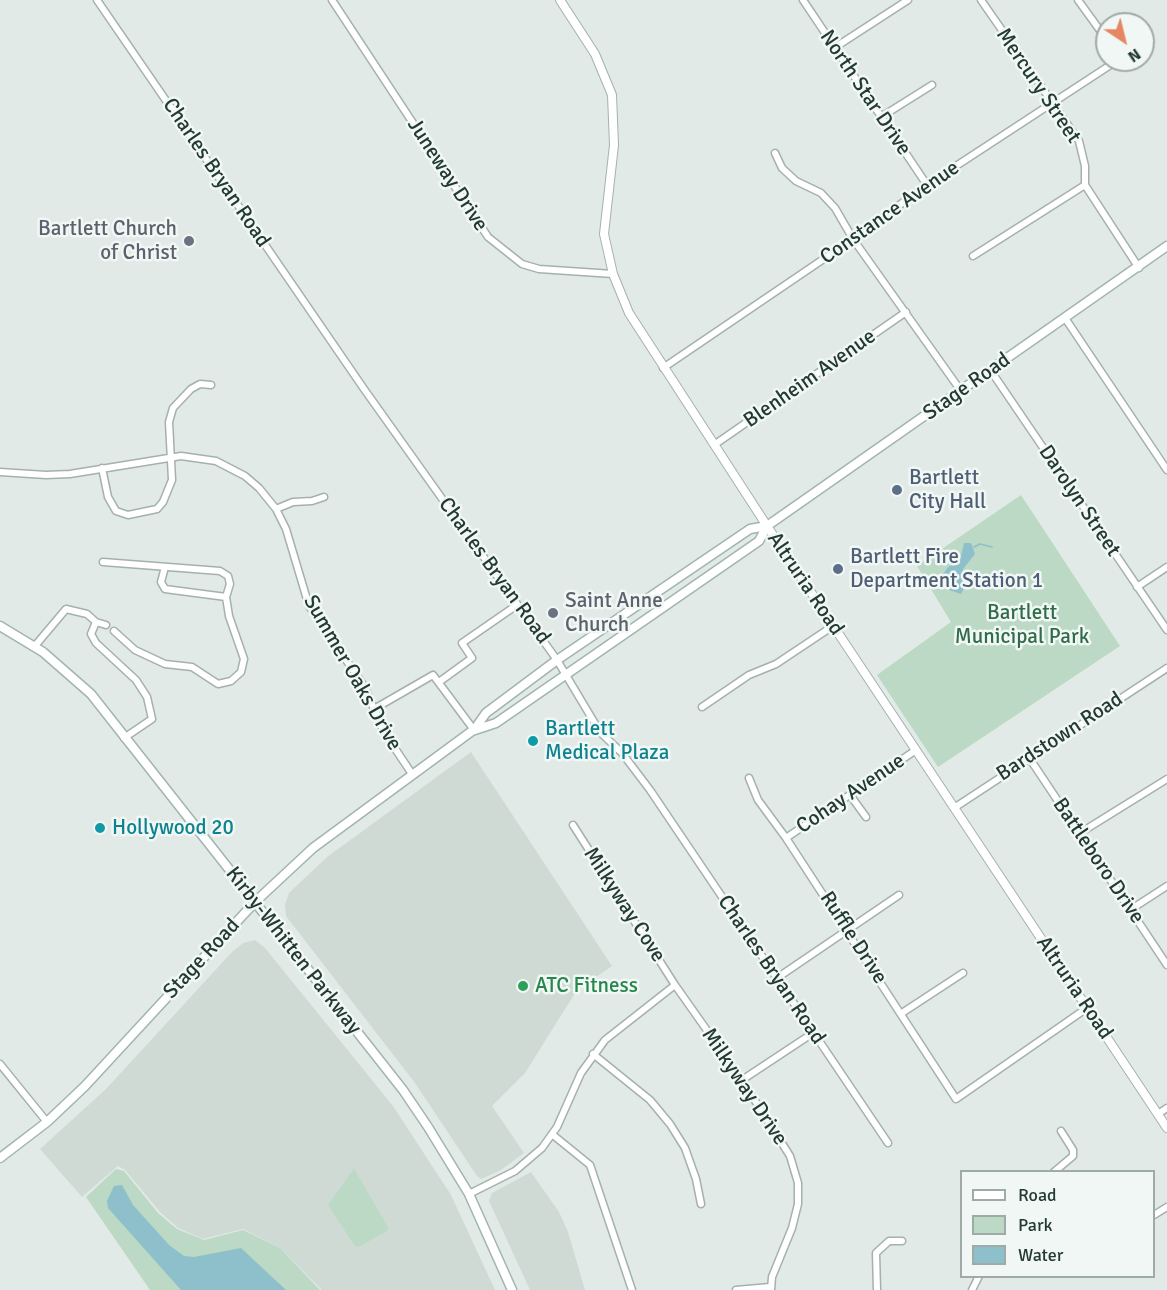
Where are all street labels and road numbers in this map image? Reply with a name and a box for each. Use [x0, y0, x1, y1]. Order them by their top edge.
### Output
street label: Mercury Street [990, 24, 1086, 148]
street label: North Star Drive [814, 26, 916, 160]
street label: Charles Bryan Road [157, 94, 275, 252]
street label: Juneway Drive [401, 114, 493, 236]
street label: Constance Avenue [816, 156, 964, 270]
street label: Blenheim Avenue [739, 324, 881, 434]
street label: Stage Road [919, 348, 1015, 426]
street label: Darolyn Street [1033, 441, 1125, 561]
street label: Charles Bryan Road [432, 493, 556, 649]
street label: Altruria Road [761, 528, 849, 640]
street label: Summer Oaks Drive [297, 591, 407, 755]
street label: Bardstown Road [992, 687, 1128, 787]
street label: Cohay Avenue [792, 748, 910, 840]
street label: Battleboro Drive [1047, 793, 1149, 929]
street label: Milkyway Cove [577, 843, 671, 967]
street label: Kirby-Whitten Parkway [220, 862, 366, 1040]
street label: Ruffle Drive [814, 887, 892, 989]
street label: Charles Bryan Road [712, 891, 830, 1049]
street label: Stage Road [158, 914, 246, 1004]
street label: Altruria Road [1030, 932, 1118, 1044]
street label: Milkyway Drive [696, 1024, 792, 1150]

